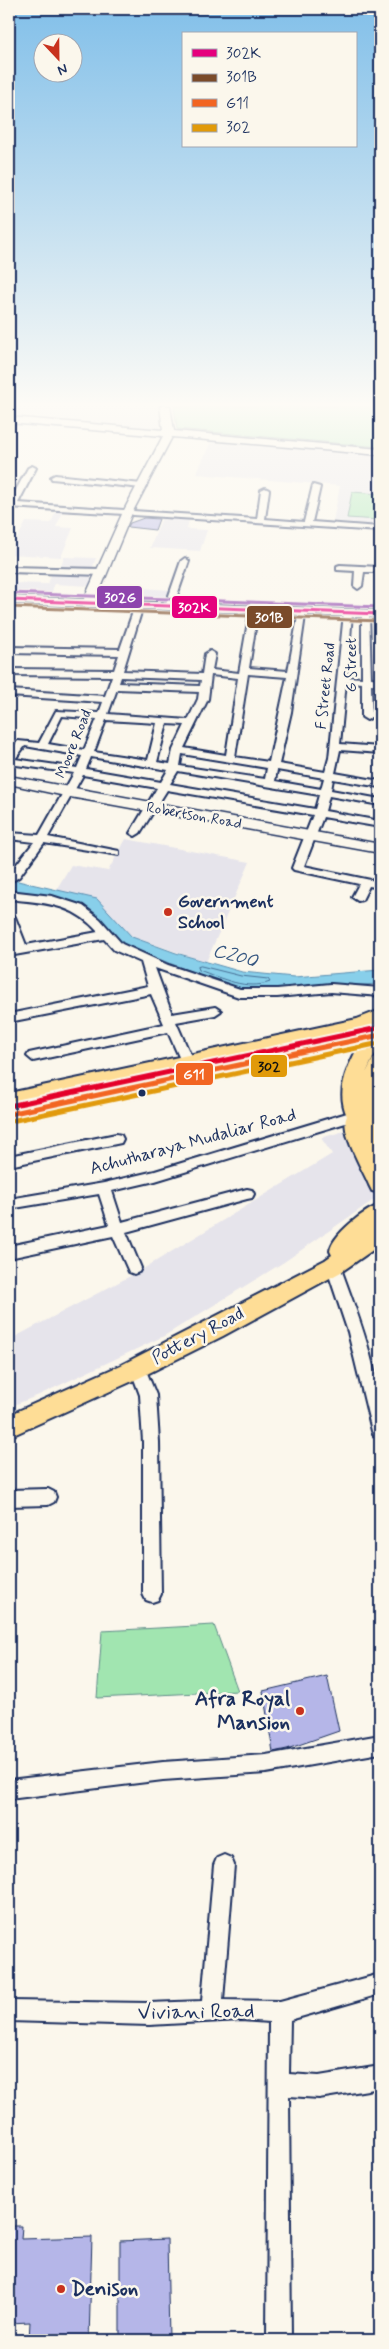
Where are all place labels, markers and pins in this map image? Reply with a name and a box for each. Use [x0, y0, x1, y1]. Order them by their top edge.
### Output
place label: Government School [178, 890, 274, 935]
marker: Government School [162, 906, 174, 918]
unlabelled marker [137, 1088, 147, 1098]
place label: Afra Royal Mansion [195, 1685, 290, 1737]
marker: Afra Royal Mansion [294, 1705, 306, 1717]
place label: Denison [71, 2275, 138, 2303]
marker: Denison [55, 2283, 67, 2295]

